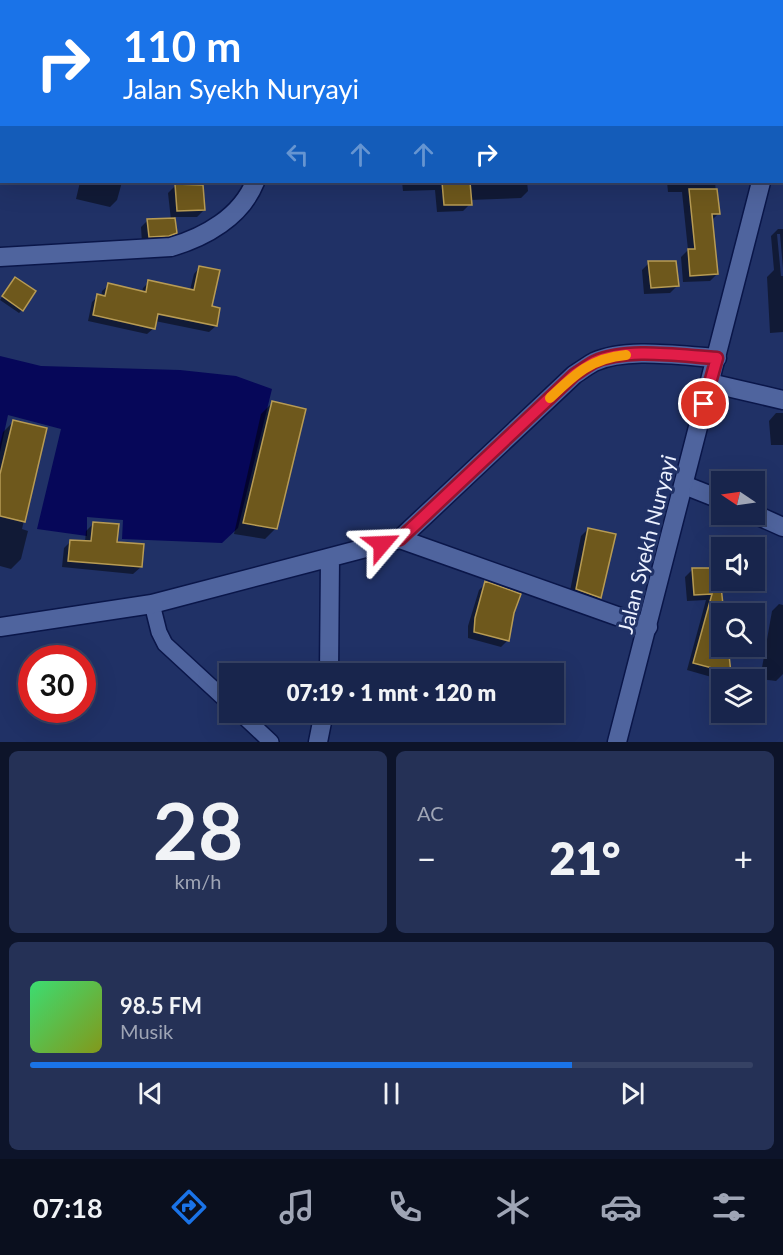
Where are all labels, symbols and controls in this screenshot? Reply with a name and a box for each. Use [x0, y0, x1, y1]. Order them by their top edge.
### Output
text: 110 m [123, 21, 241, 71]
icon: right [24, 24, 102, 102]
text: Jalan Syekh Nuryayi [123, 72, 359, 105]
icon: left [281, 138, 314, 171]
icon: ahead [344, 138, 377, 171]
icon: ahead [407, 138, 440, 171]
icon: right [470, 138, 503, 171]
pin [678, 378, 729, 429]
icon: arrive [687, 387, 720, 420]
street label: Jalan Syekh Nuryayi [612, 452, 680, 636]
north arrow [711, 471, 765, 525]
map controls [711, 471, 765, 723]
position arrow [350, 512, 414, 576]
button: sound [711, 537, 765, 591]
button: search [711, 603, 765, 657]
speed limit sign: 30 [18, 645, 96, 723]
button: layers [711, 669, 765, 723]
text: 07:19 · 1 mnt · 120 m [287, 679, 496, 706]
text: 28 [153, 783, 243, 877]
text: AC [417, 801, 444, 825]
text: 21° [550, 831, 620, 885]
text: − [417, 838, 436, 878]
text: + [734, 838, 753, 878]
text: km/h [175, 869, 221, 893]
text: 98.5 FM [120, 992, 202, 1019]
text: Musik [120, 1019, 173, 1043]
icon: previous [134, 1077, 167, 1110]
icon: pause [375, 1077, 408, 1110]
icon: next [616, 1077, 649, 1110]
icon: directions [168, 1186, 210, 1228]
icon: music [276, 1186, 318, 1228]
icon: phone [384, 1186, 426, 1228]
icon: climate [492, 1186, 534, 1228]
icon: car [600, 1186, 642, 1228]
icon: filters [708, 1186, 750, 1228]
text: 07:18 [33, 1191, 103, 1224]

